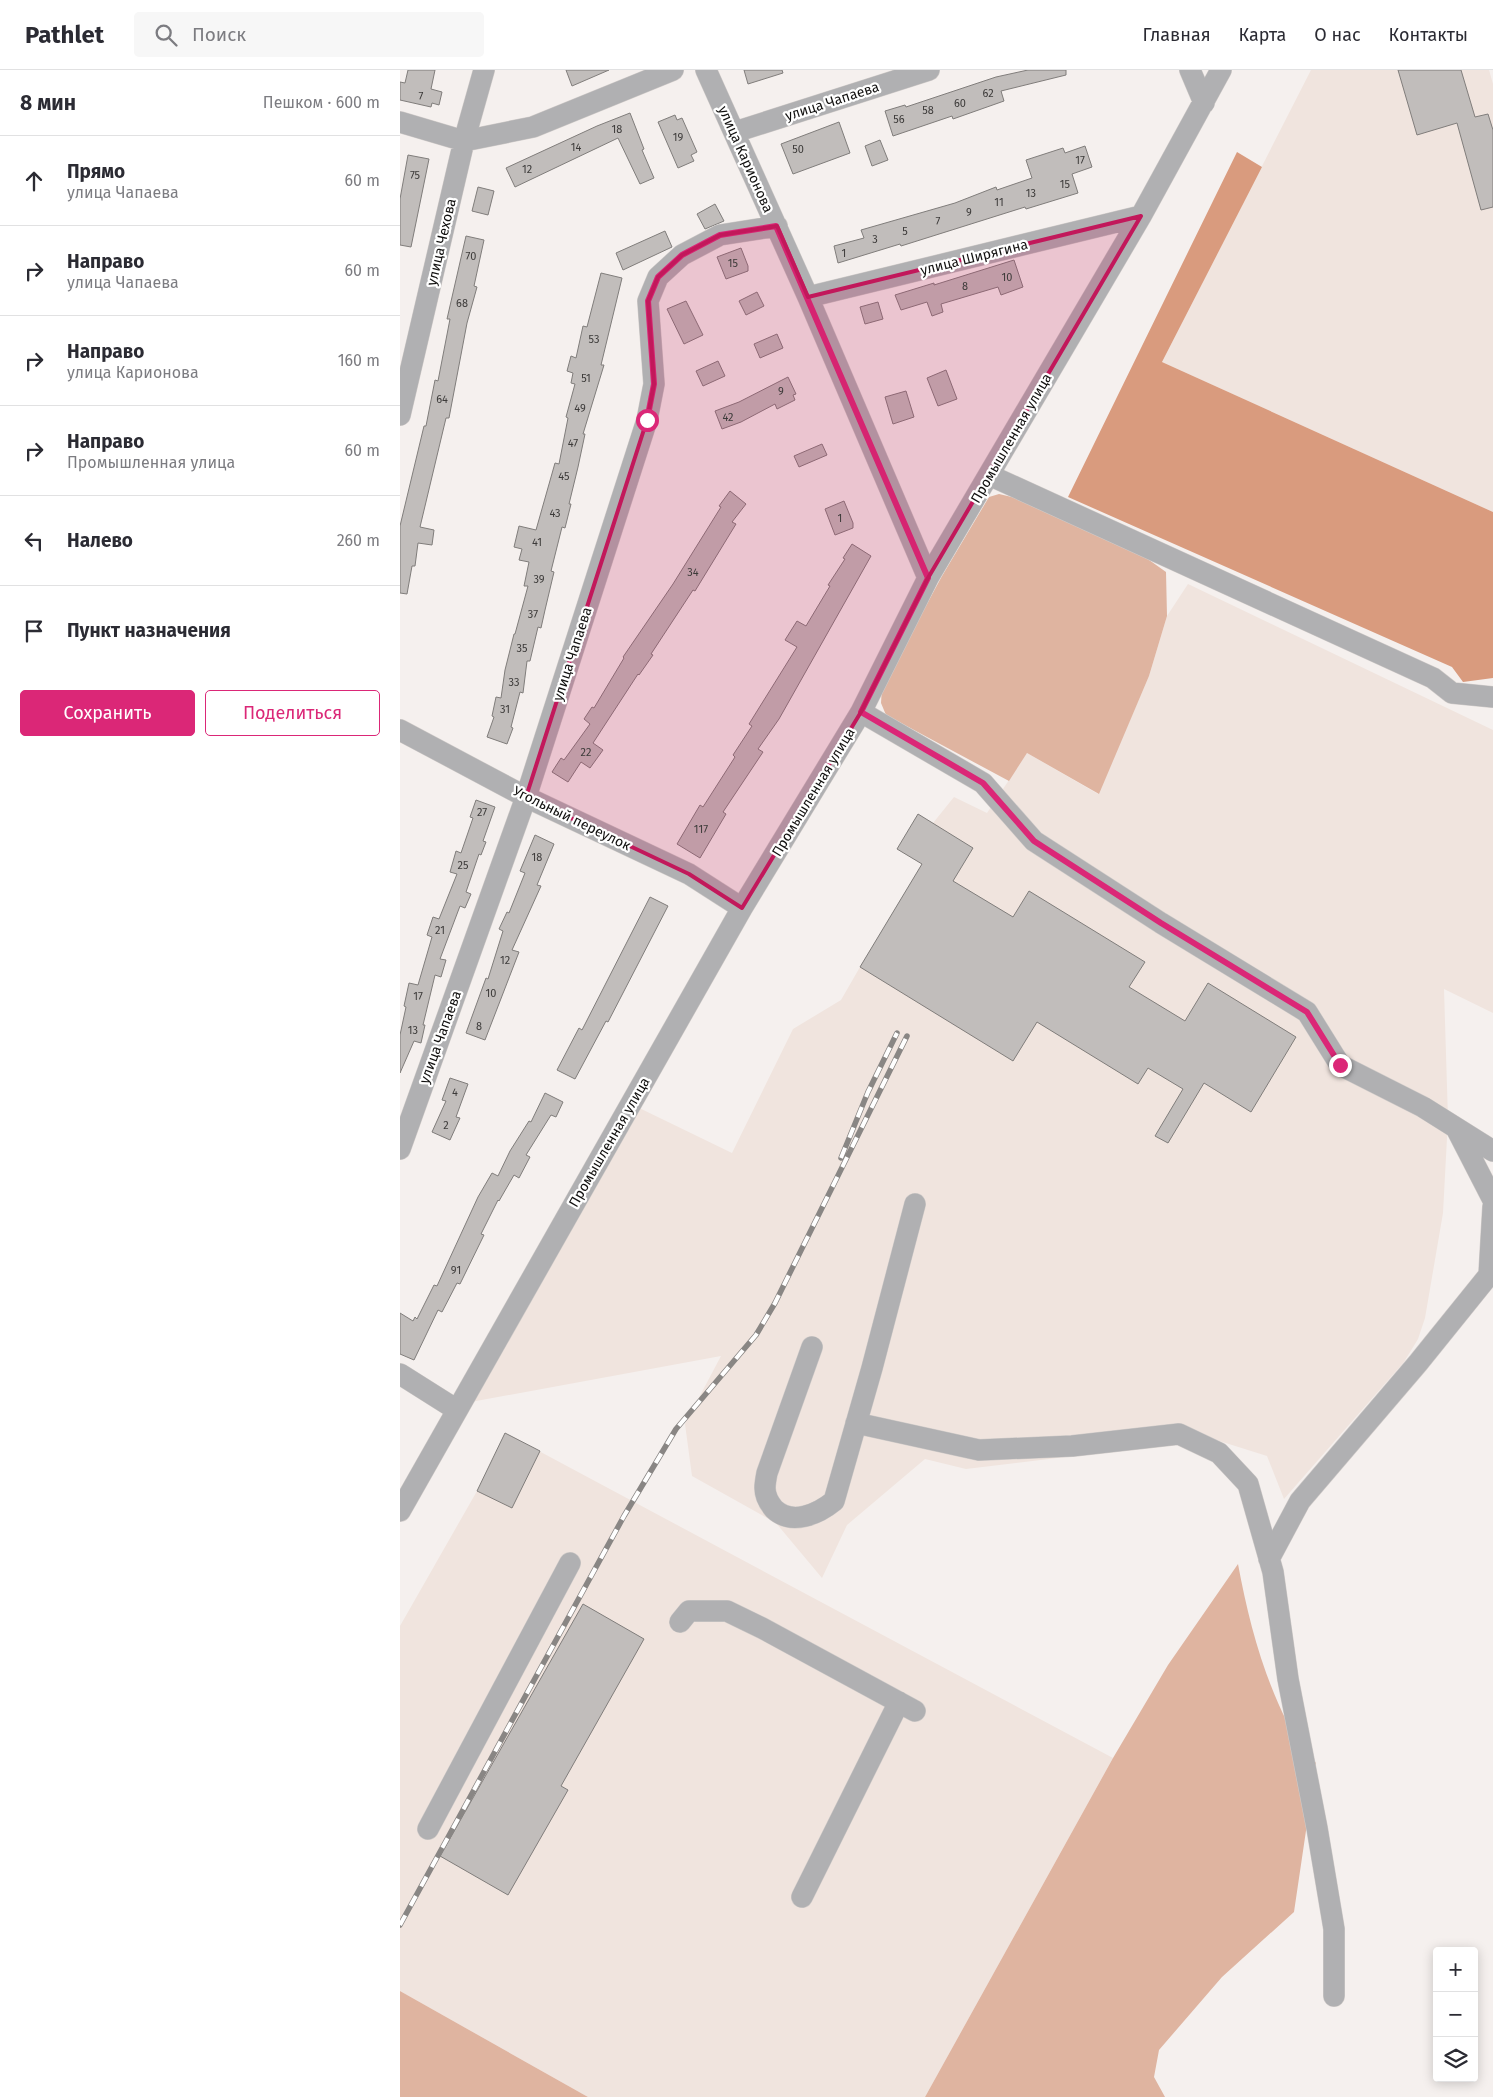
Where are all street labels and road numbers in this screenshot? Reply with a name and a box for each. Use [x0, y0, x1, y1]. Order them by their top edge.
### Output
street label: улица Чапаева [783, 78, 881, 125]
street label: улица Карионова [714, 103, 777, 215]
street label: улица Чехова [423, 197, 460, 287]
street label: улица Ширягина [919, 236, 1030, 279]
street label: Промышленная улица [967, 370, 1056, 506]
street label: улица Чапаева [549, 605, 596, 703]
street label: Промышленная улица [768, 725, 859, 860]
street label: Угольный переулок [510, 783, 634, 855]
street label: улица Чапаева [416, 988, 465, 1086]
street label: Промышленная улица [565, 1074, 654, 1210]

